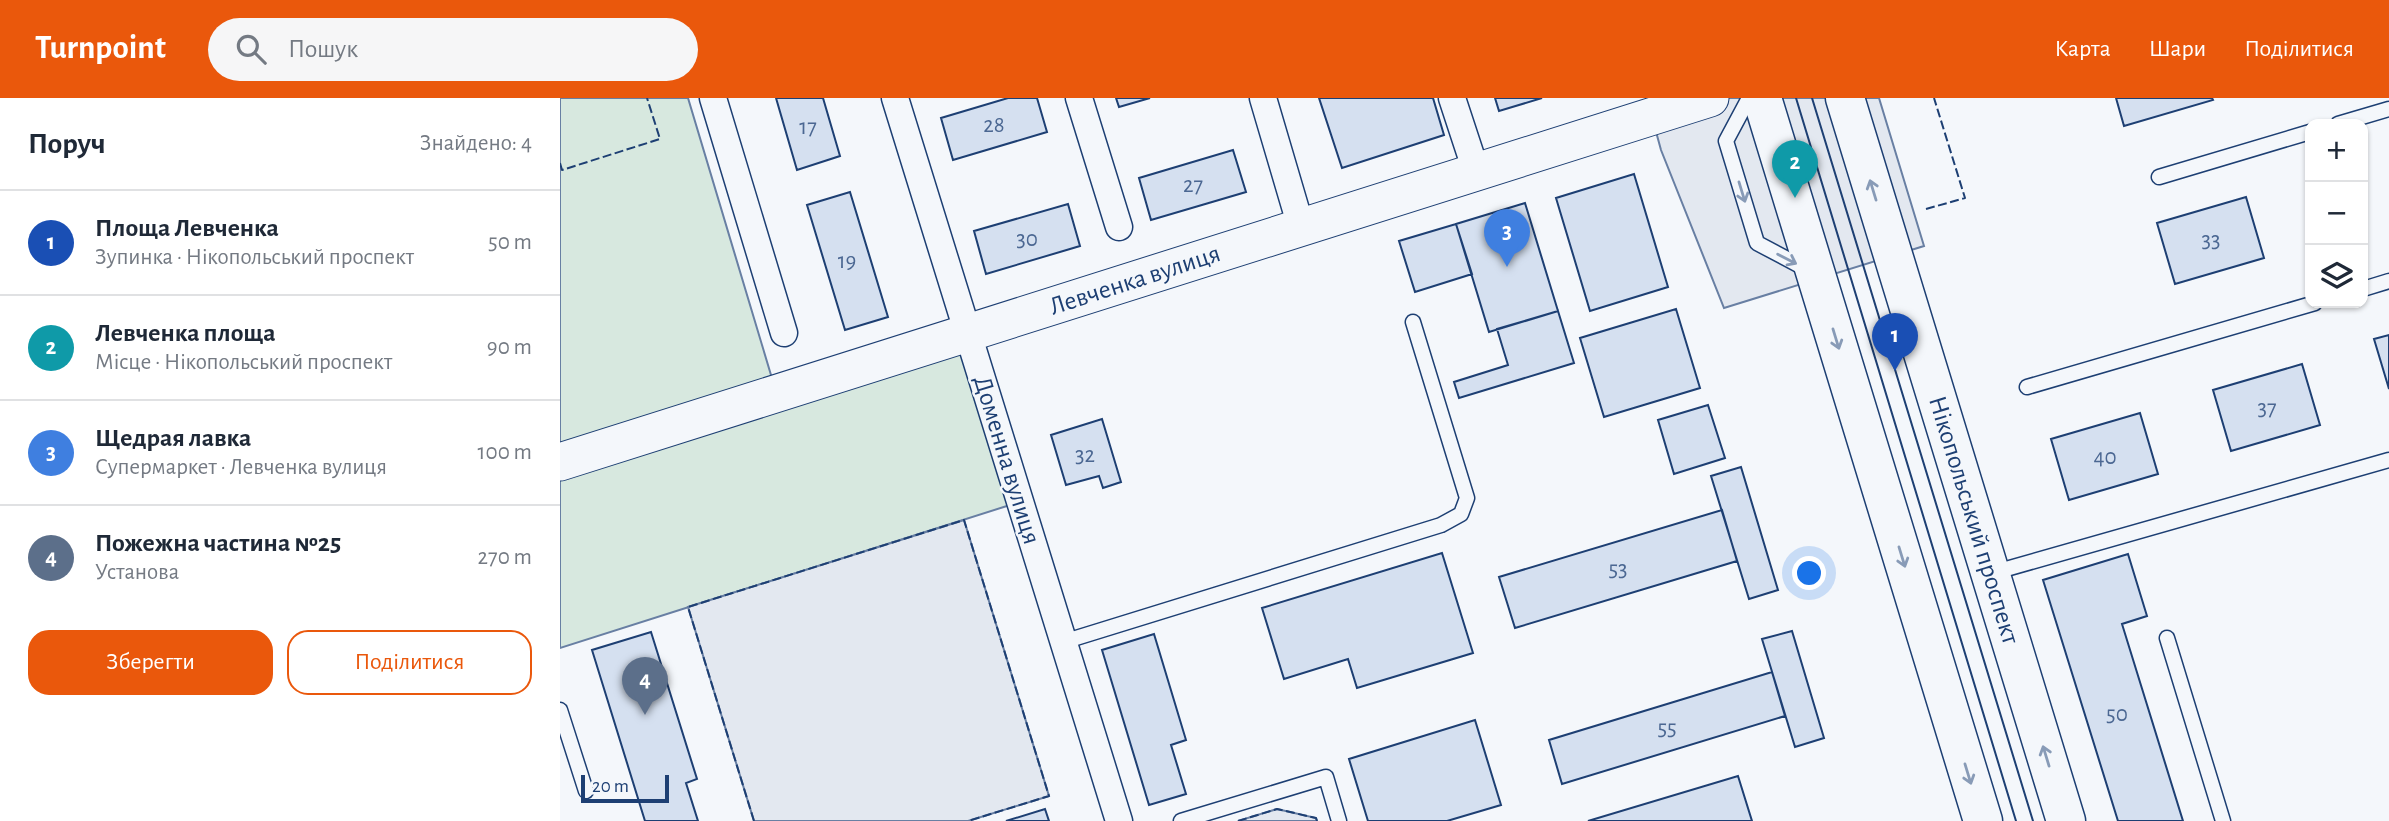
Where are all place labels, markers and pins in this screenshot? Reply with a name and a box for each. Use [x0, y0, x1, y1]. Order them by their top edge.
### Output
pin: 2 [1772, 140, 1818, 198]
pin: 3 [1484, 209, 1530, 267]
pin: 1 [1872, 313, 1918, 371]
pin: 4 [622, 657, 668, 715]

